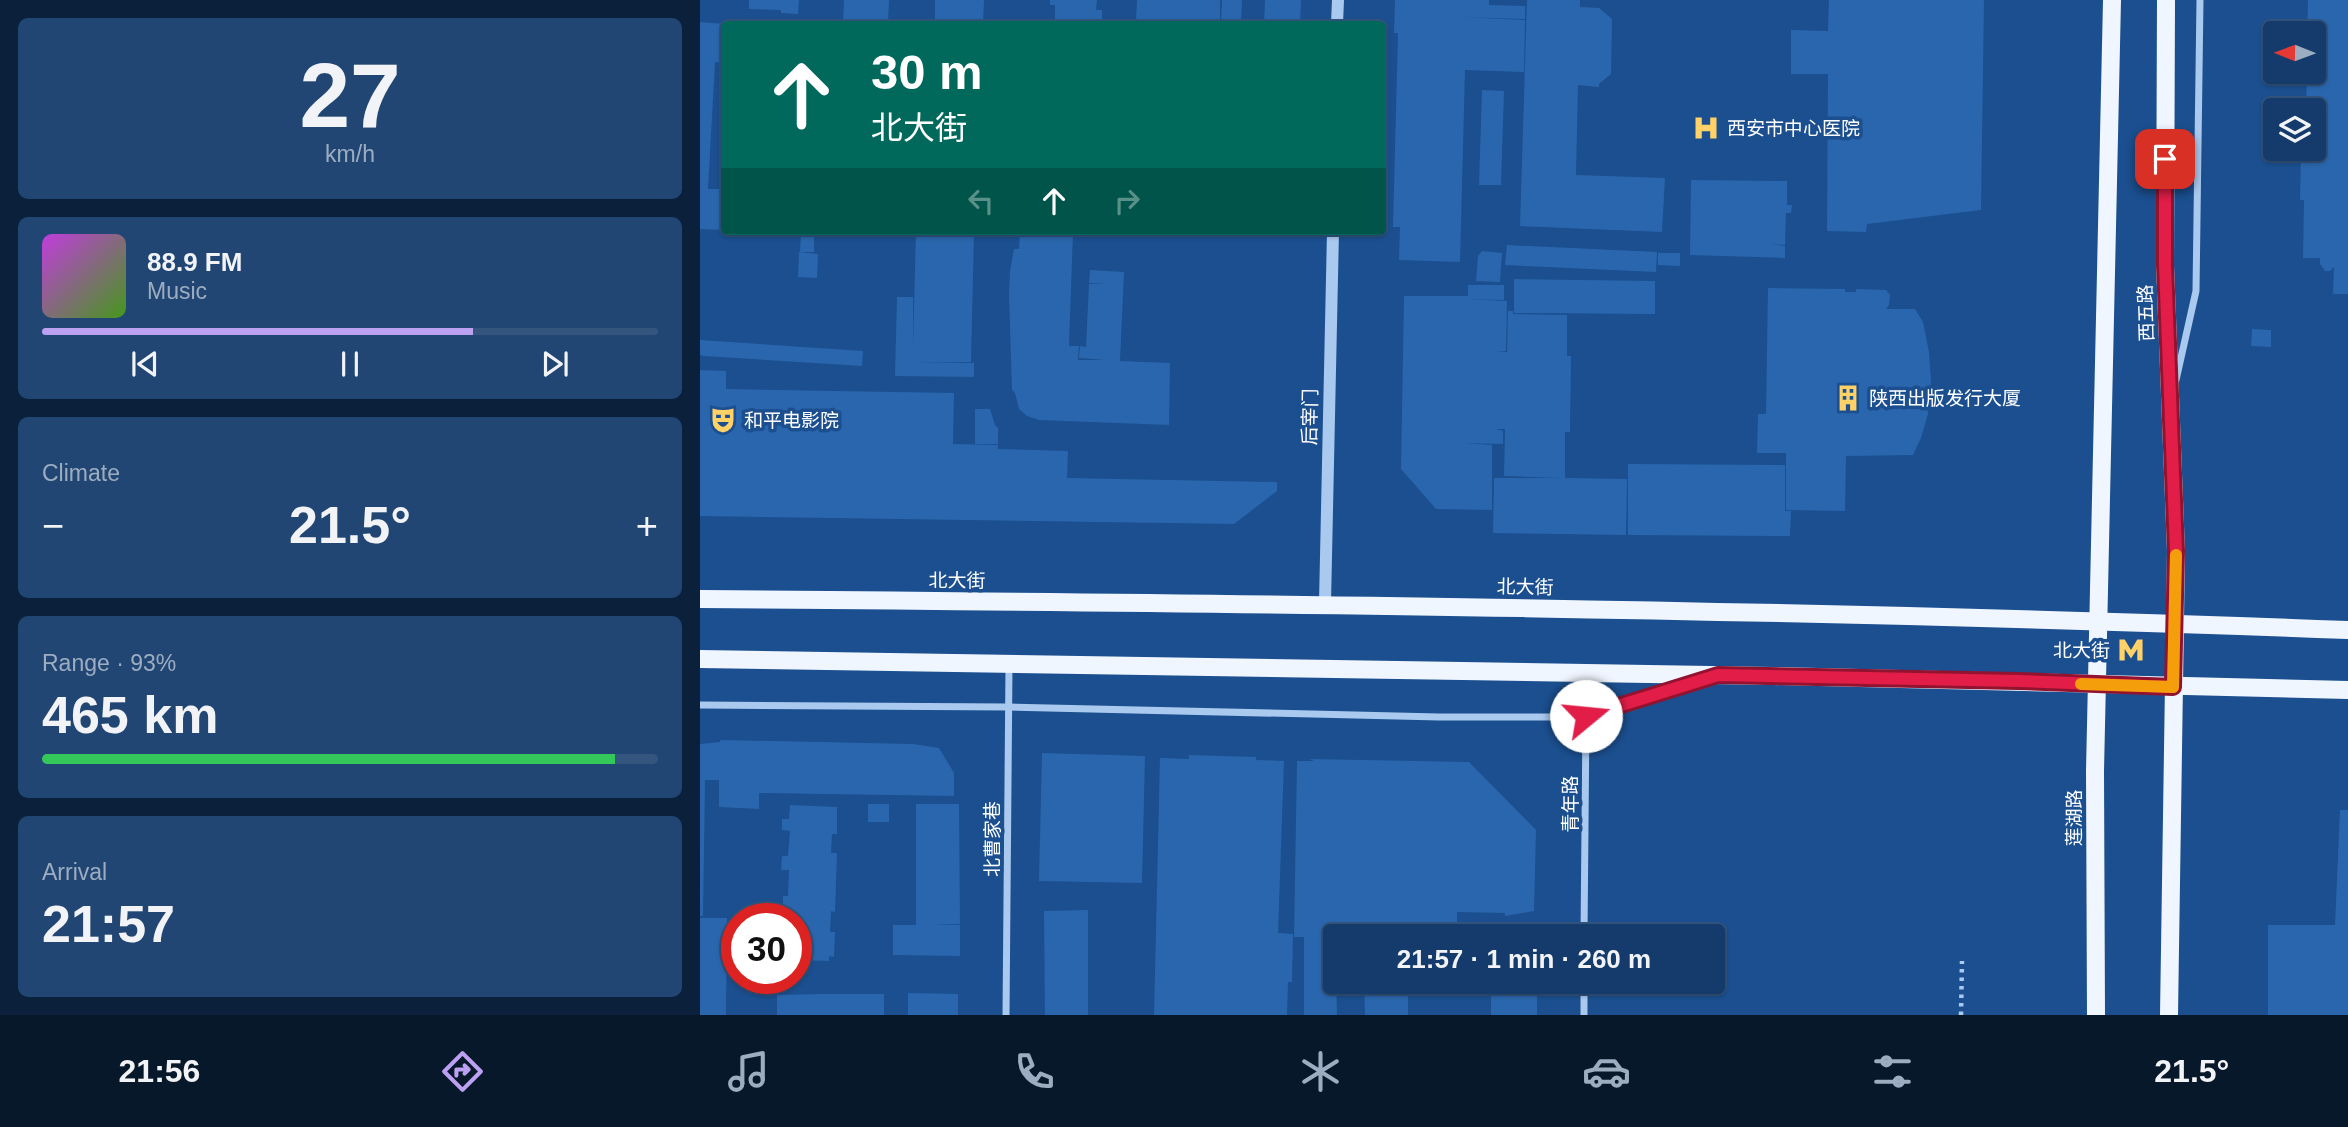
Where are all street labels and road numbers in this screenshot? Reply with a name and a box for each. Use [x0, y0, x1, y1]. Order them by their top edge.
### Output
street label: 西五路 [2135, 284, 2157, 342]
street label: 后宰门 [1299, 388, 1321, 446]
street label: 北大街 [928, 570, 986, 591]
street label: 北大街 [1496, 576, 1554, 598]
street label: 青年路 [1560, 775, 1581, 833]
street label: 莲湖路 [2064, 789, 2085, 847]
street label: 北曹家巷 [982, 801, 1003, 877]

